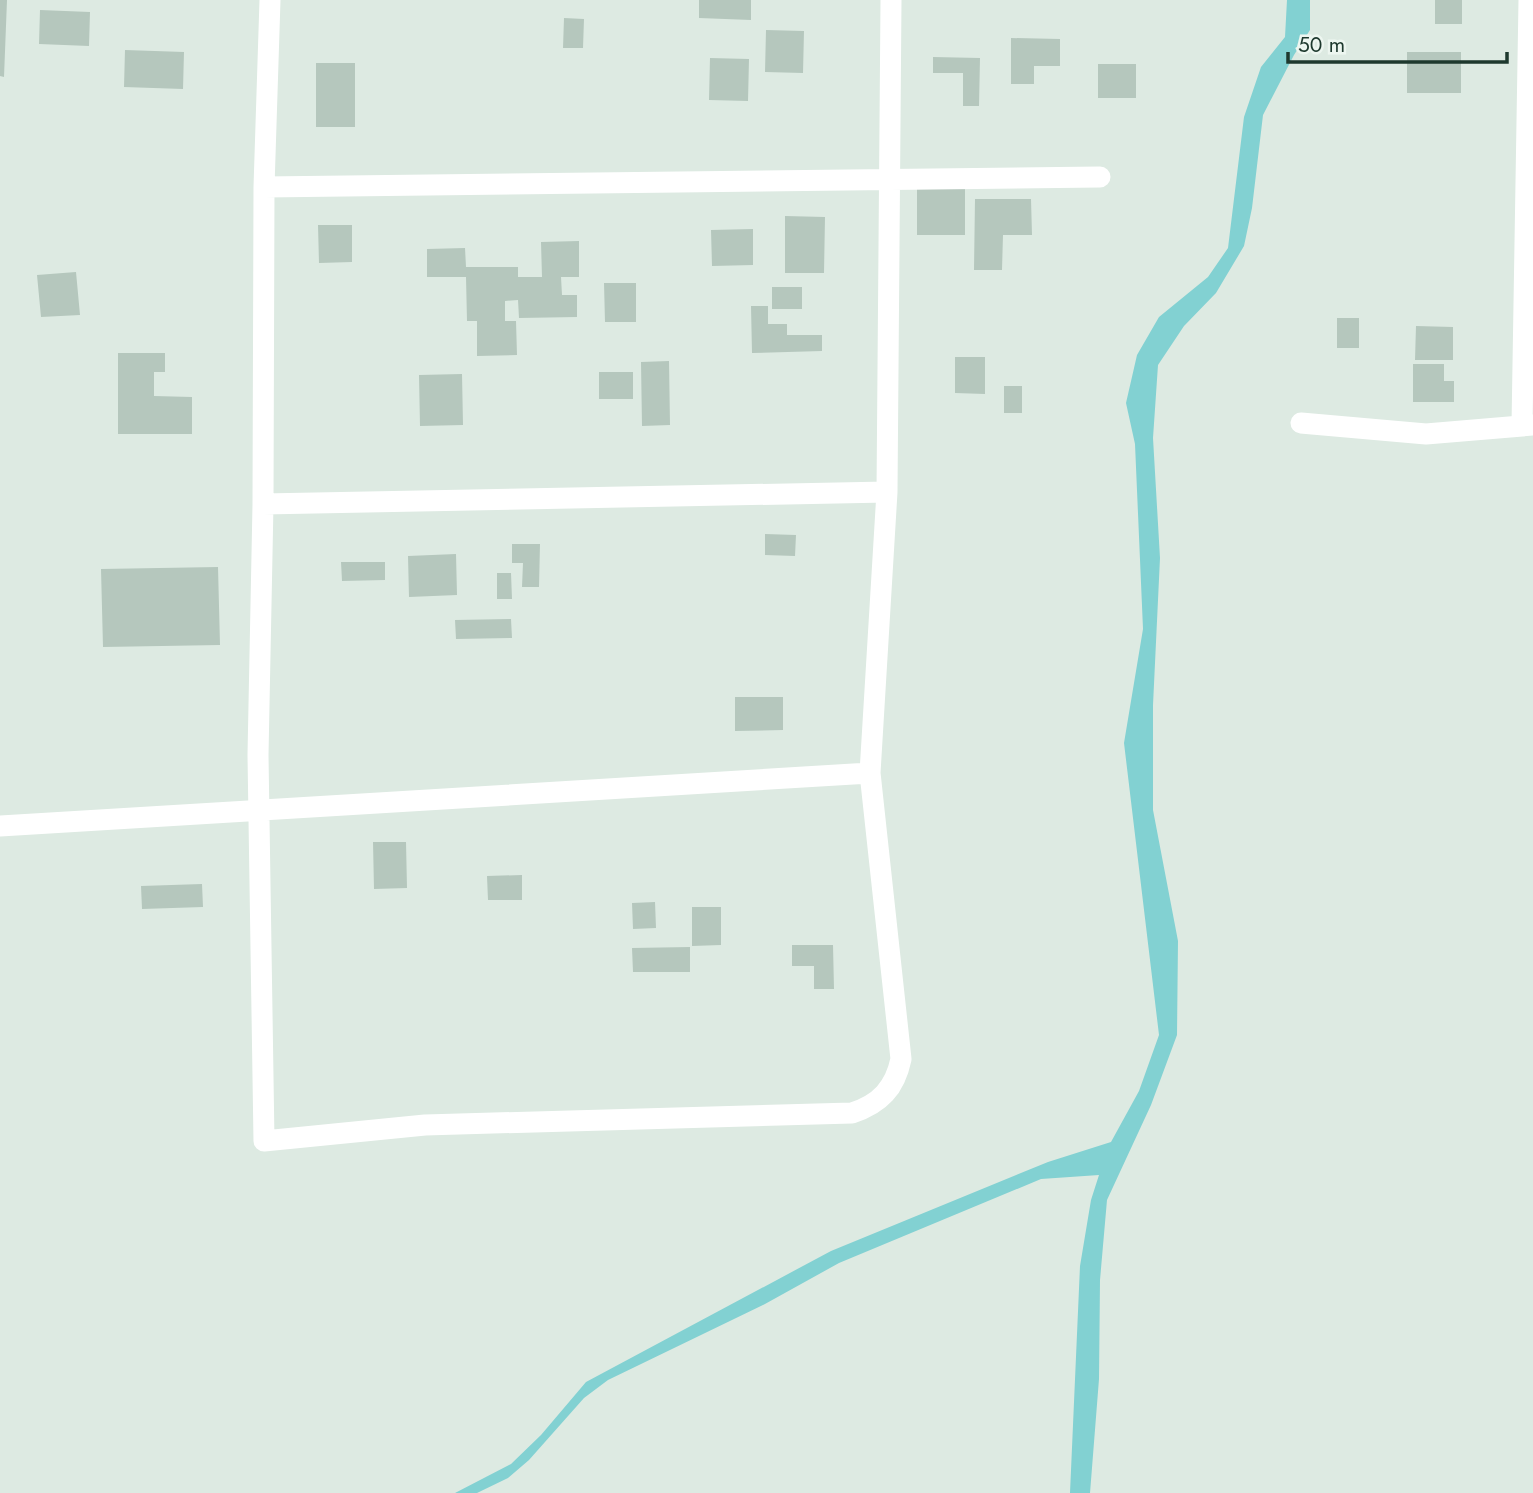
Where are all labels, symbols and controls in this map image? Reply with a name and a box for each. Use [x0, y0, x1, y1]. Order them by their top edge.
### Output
scale bar [1288, 21, 1507, 65]
text: 50 m [1298, 30, 1345, 60]

